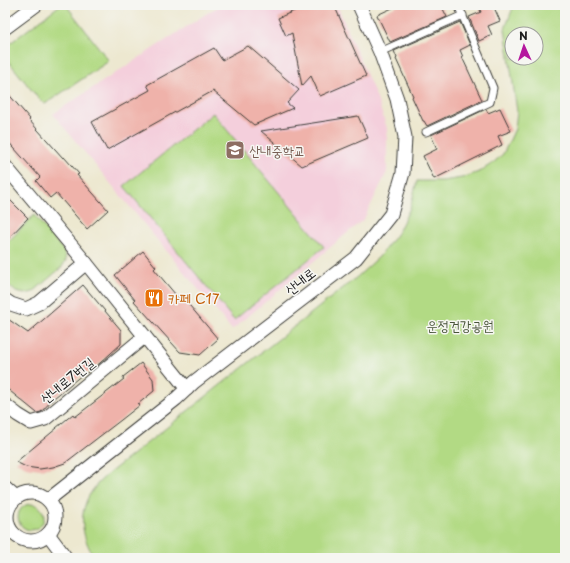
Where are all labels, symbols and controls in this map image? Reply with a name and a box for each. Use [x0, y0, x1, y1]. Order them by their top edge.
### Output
north arrow [504, 26, 544, 66]
text: N [519, 27, 529, 44]
school or university icon: 산내중학교 [224, 139, 246, 161]
place label: 산내중학교 [249, 140, 305, 161]
street label: 산내로 [280, 262, 320, 300]
restaurant icon: 카페 C17 [143, 287, 165, 309]
place label: 카페 C17 [168, 288, 220, 309]
park label: 운정건강공원 [426, 315, 494, 336]
street label: 산내로7번길 [35, 351, 99, 408]

